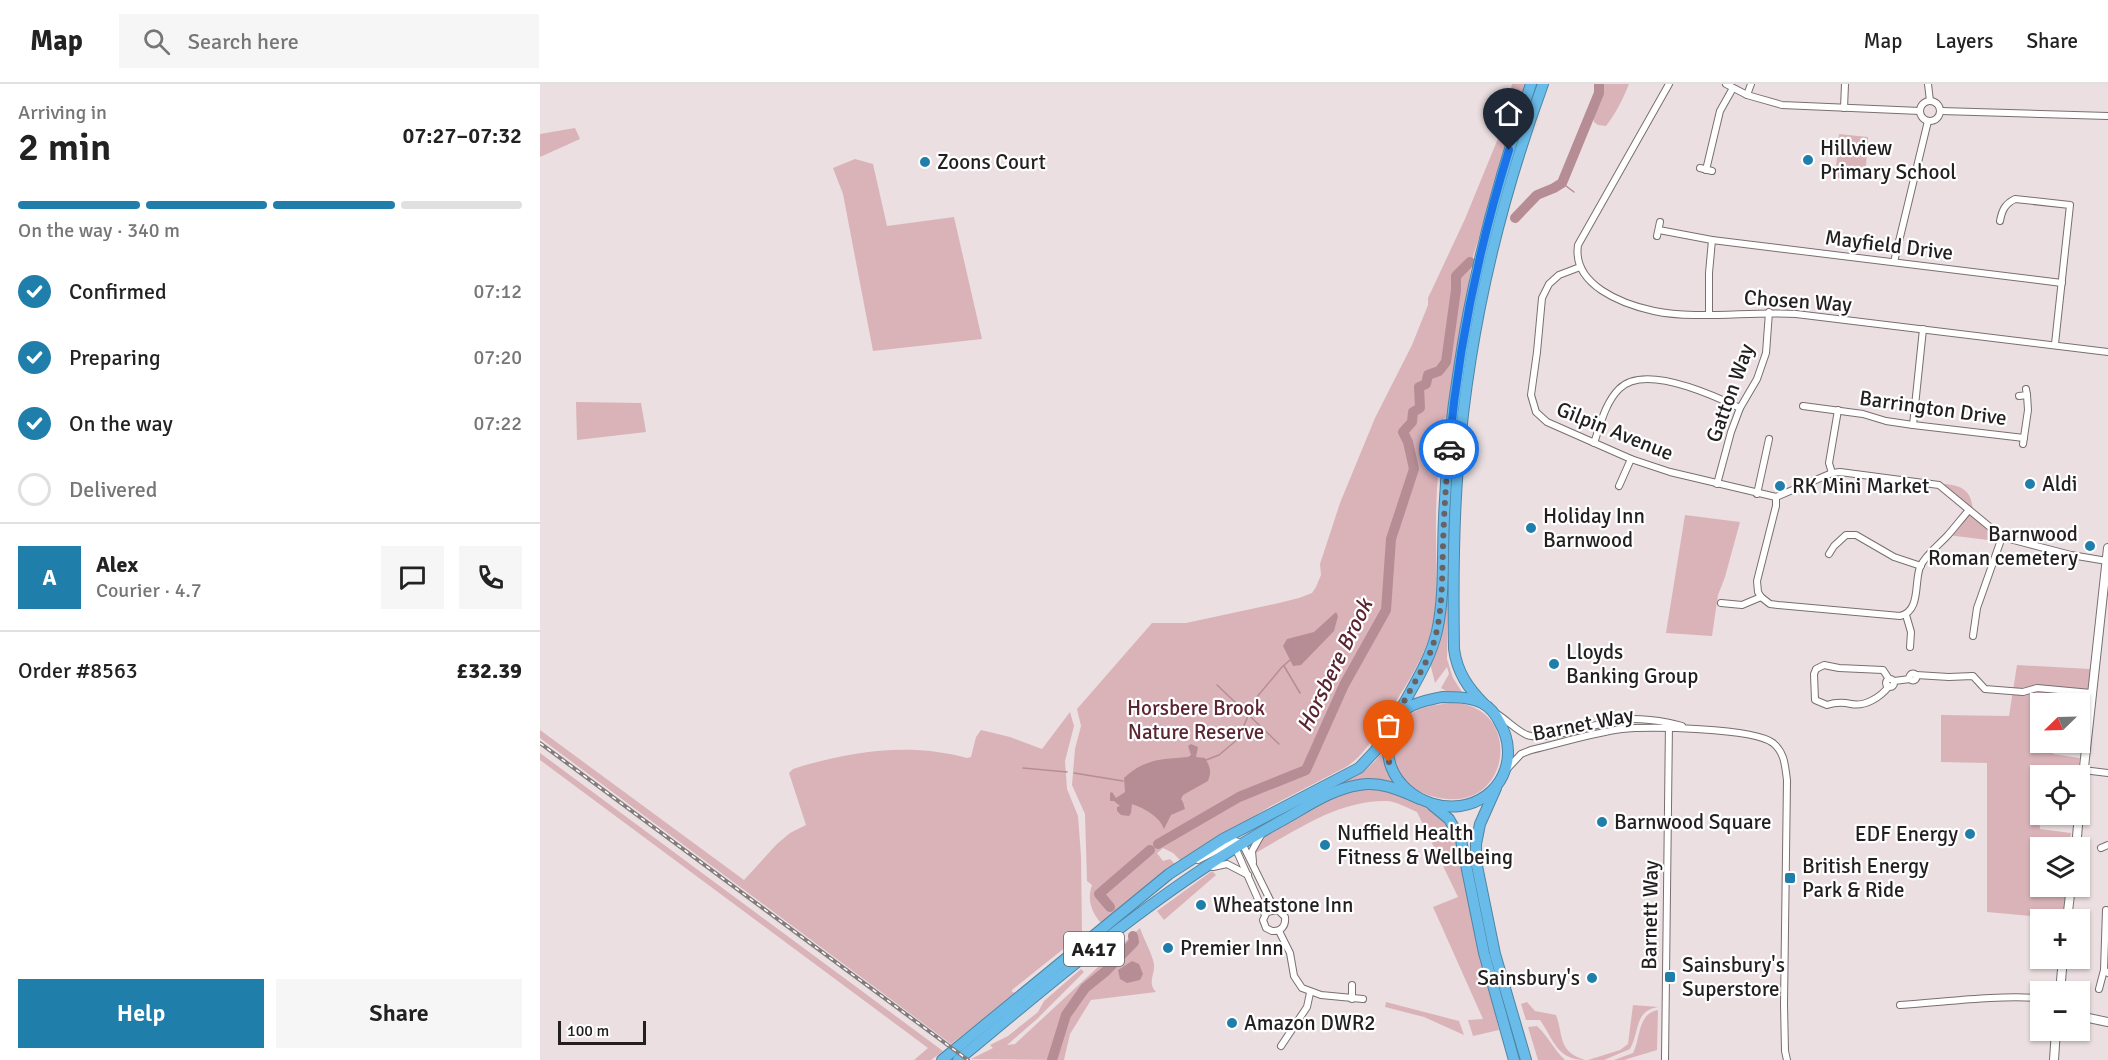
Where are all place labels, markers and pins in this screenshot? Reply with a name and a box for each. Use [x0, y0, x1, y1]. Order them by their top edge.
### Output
pin [1483, 88, 1534, 150]
place label: Hillview Primary School [1820, 135, 1956, 185]
place label: Zoons Court [937, 149, 1046, 175]
marker: Hillview Primary School [1801, 153, 1815, 167]
marker: Zoons Court [918, 155, 932, 169]
place label: Aldi [2042, 471, 2077, 497]
place label: RK Mini Market [1792, 473, 1929, 499]
marker: Aldi [2023, 477, 2037, 491]
marker: RK Mini Market [1773, 479, 1787, 493]
place label: Holiday Inn Barnwood [1543, 503, 1645, 553]
marker: Holiday Inn Barnwood [1524, 521, 1538, 535]
place label: Barnwood Roman cemetery [1928, 521, 2078, 571]
marker: Barnwood Roman cemetery [2083, 539, 2097, 553]
place label: Lloyds Banking Group [1566, 639, 1698, 689]
marker: Lloyds Banking Group [1547, 657, 1561, 671]
pin [1363, 700, 1414, 762]
place label: Barnwood Square [1614, 809, 1771, 835]
marker: Barnwood Square [1595, 815, 1609, 829]
place label: Nuffield Health Fitness & Wellbeing [1337, 820, 1513, 870]
place label: EDF Energy [1855, 821, 1958, 847]
marker: EDF Energy [1963, 827, 1977, 841]
marker: Nuffield Health Fitness & Wellbeing [1318, 838, 1332, 852]
place label: British Energy Park & Ride [1802, 853, 1929, 903]
marker: British Energy Park & Ride [1783, 871, 1797, 885]
place label: Wheatstone Inn [1213, 892, 1354, 918]
marker: Wheatstone Inn [1194, 898, 1208, 912]
place label: Premier Inn [1180, 935, 1284, 961]
marker: Premier Inn [1161, 941, 1175, 955]
place label: Sainsbury's Superstore [1682, 952, 1785, 1002]
place label: Sainsbury's [1477, 965, 1580, 991]
marker: Sainsbury's Superstore [1663, 970, 1677, 984]
marker: Sainsbury's [1585, 971, 1599, 985]
place label: Amazon DWR2 [1244, 1010, 1376, 1036]
marker: Amazon DWR2 [1225, 1016, 1239, 1030]

